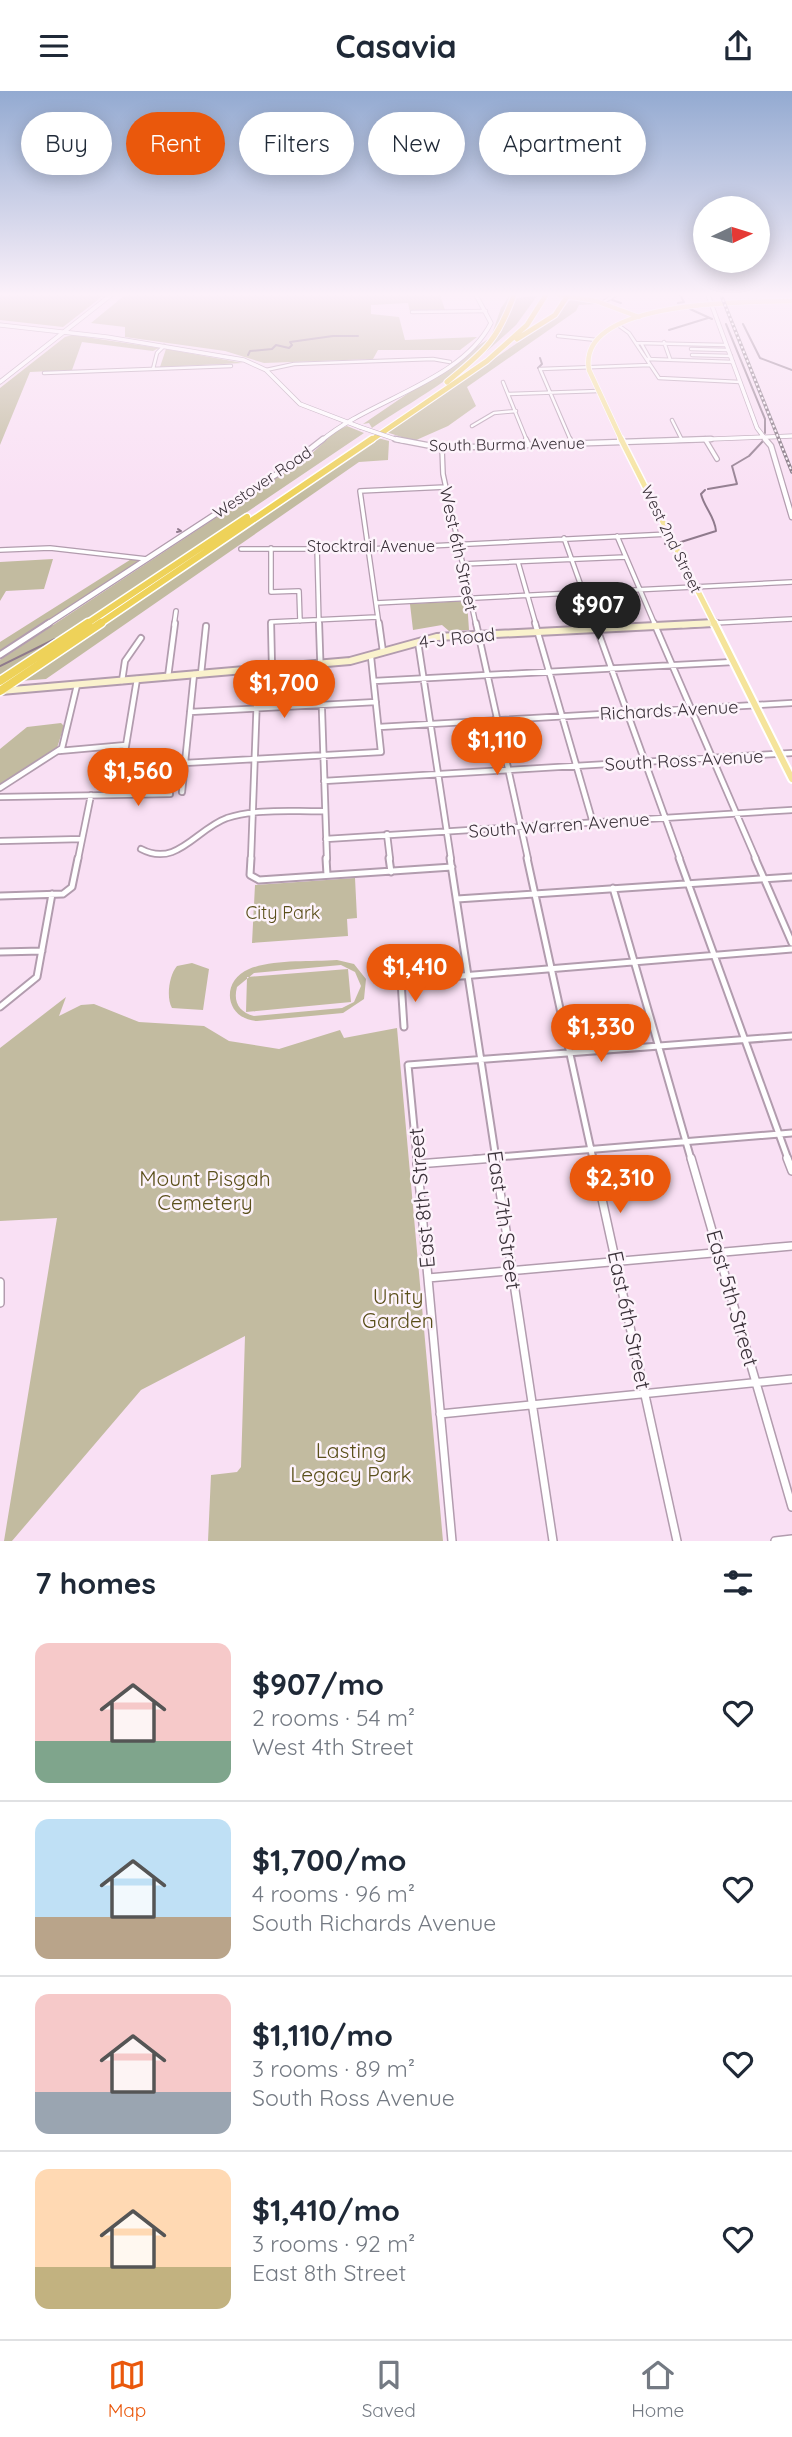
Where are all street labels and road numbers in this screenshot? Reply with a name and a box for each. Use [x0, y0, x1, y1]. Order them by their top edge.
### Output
street label: South Burma Avenue [429, 433, 585, 455]
street label: Westover Road [209, 442, 315, 522]
street label: West 2nd Street [637, 482, 707, 596]
street label: West 6th Street [435, 485, 483, 613]
street label: Stocktrail Avenue [307, 536, 435, 556]
street label: 4-J Road [418, 623, 496, 653]
street label: Richards Avenue [599, 695, 739, 725]
street label: South Ross Avenue [604, 744, 764, 776]
street label: South Warren Avenue [468, 807, 650, 843]
street label: East 8th Street [402, 1127, 440, 1269]
street label: East 7th Street [482, 1149, 528, 1291]
street label: East 5th Street [701, 1227, 765, 1369]
street label: East 6th Street [603, 1248, 657, 1392]

